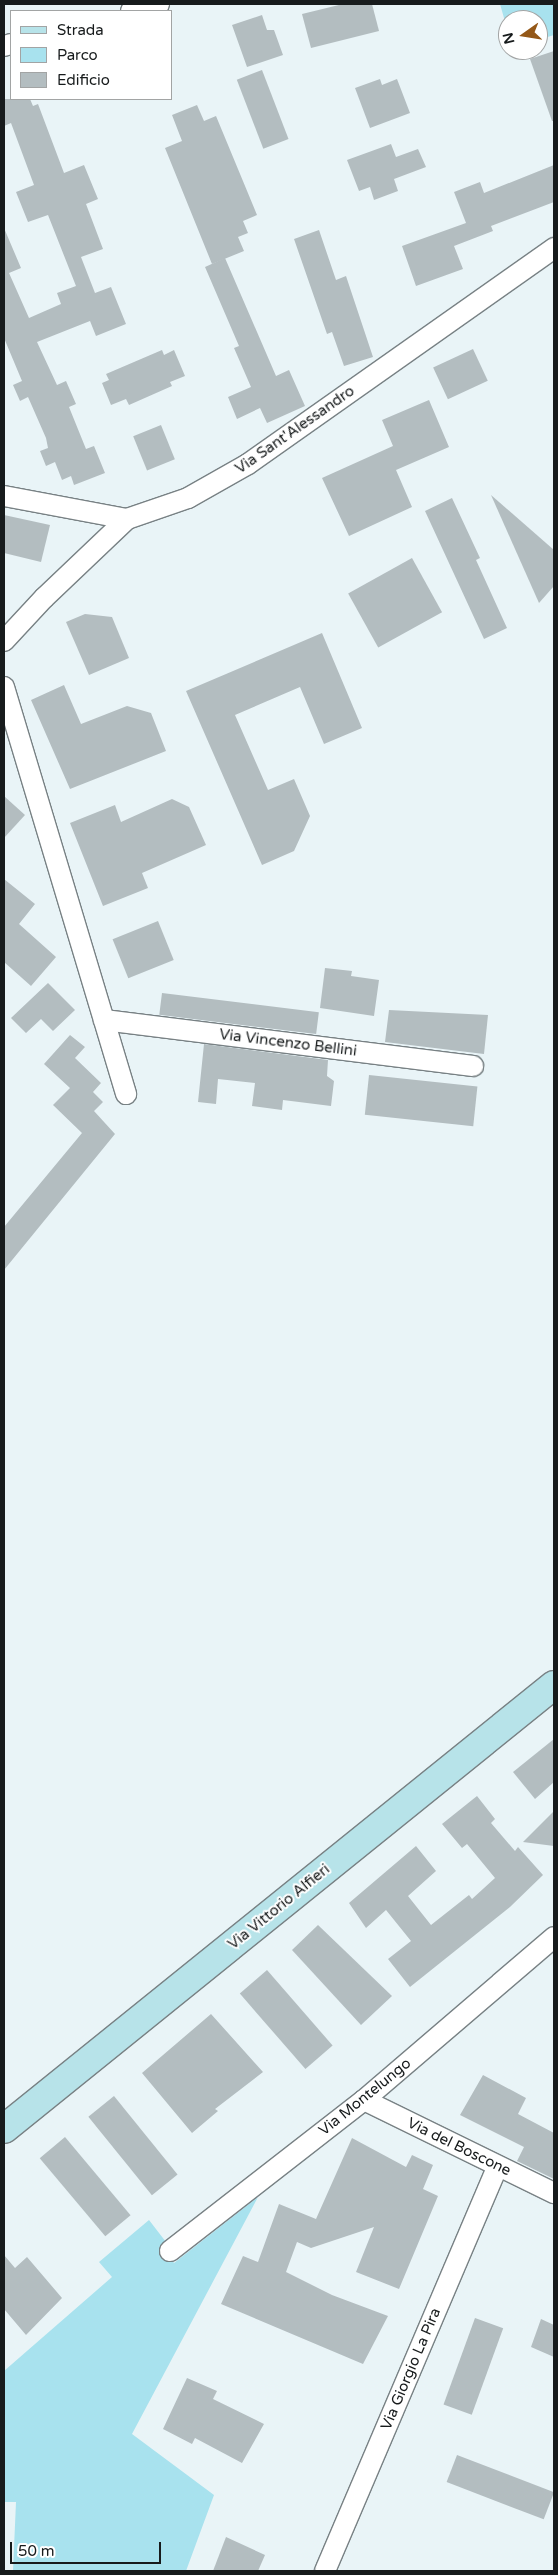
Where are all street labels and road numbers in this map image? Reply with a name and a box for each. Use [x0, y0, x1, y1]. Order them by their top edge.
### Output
street label: Via Sant'Alessandro [232, 382, 358, 478]
street label: Via Vincenzo Bellini [218, 1026, 358, 1060]
street label: Via Vittorio Alfieri [225, 1860, 333, 1954]
street label: Via Montelungo [315, 2054, 415, 2140]
street label: Via del Boscone [404, 2114, 514, 2180]
street label: Via Giorgio La Pira [377, 2305, 445, 2433]

